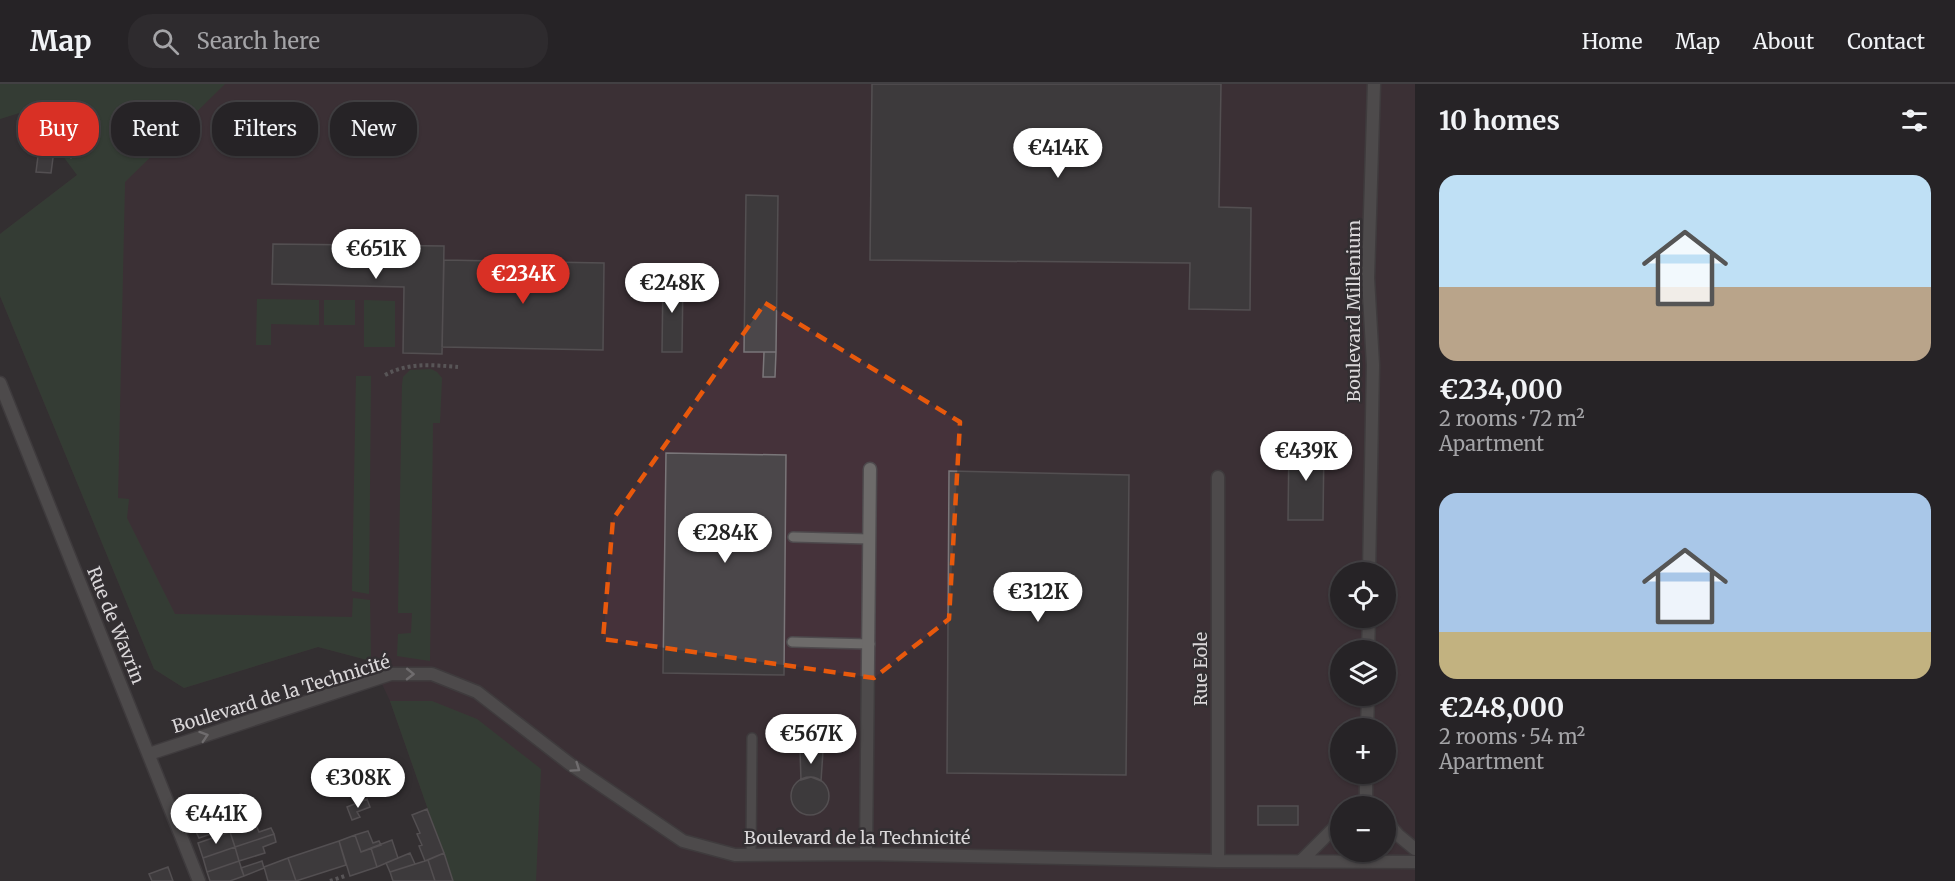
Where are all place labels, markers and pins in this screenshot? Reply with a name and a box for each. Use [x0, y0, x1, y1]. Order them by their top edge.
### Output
pin: €414K [1016, 128, 1100, 179]
pin: €651K [334, 229, 418, 280]
pin: €234K [481, 254, 565, 305]
pin: €248K [630, 263, 714, 314]
pin: €439K [1264, 431, 1348, 482]
pin: €284K [683, 513, 767, 564]
pin: €312K [996, 572, 1080, 623]
pin: €567K [769, 714, 853, 765]
pin: €308K [316, 758, 400, 809]
pin: €441K [174, 794, 258, 845]

